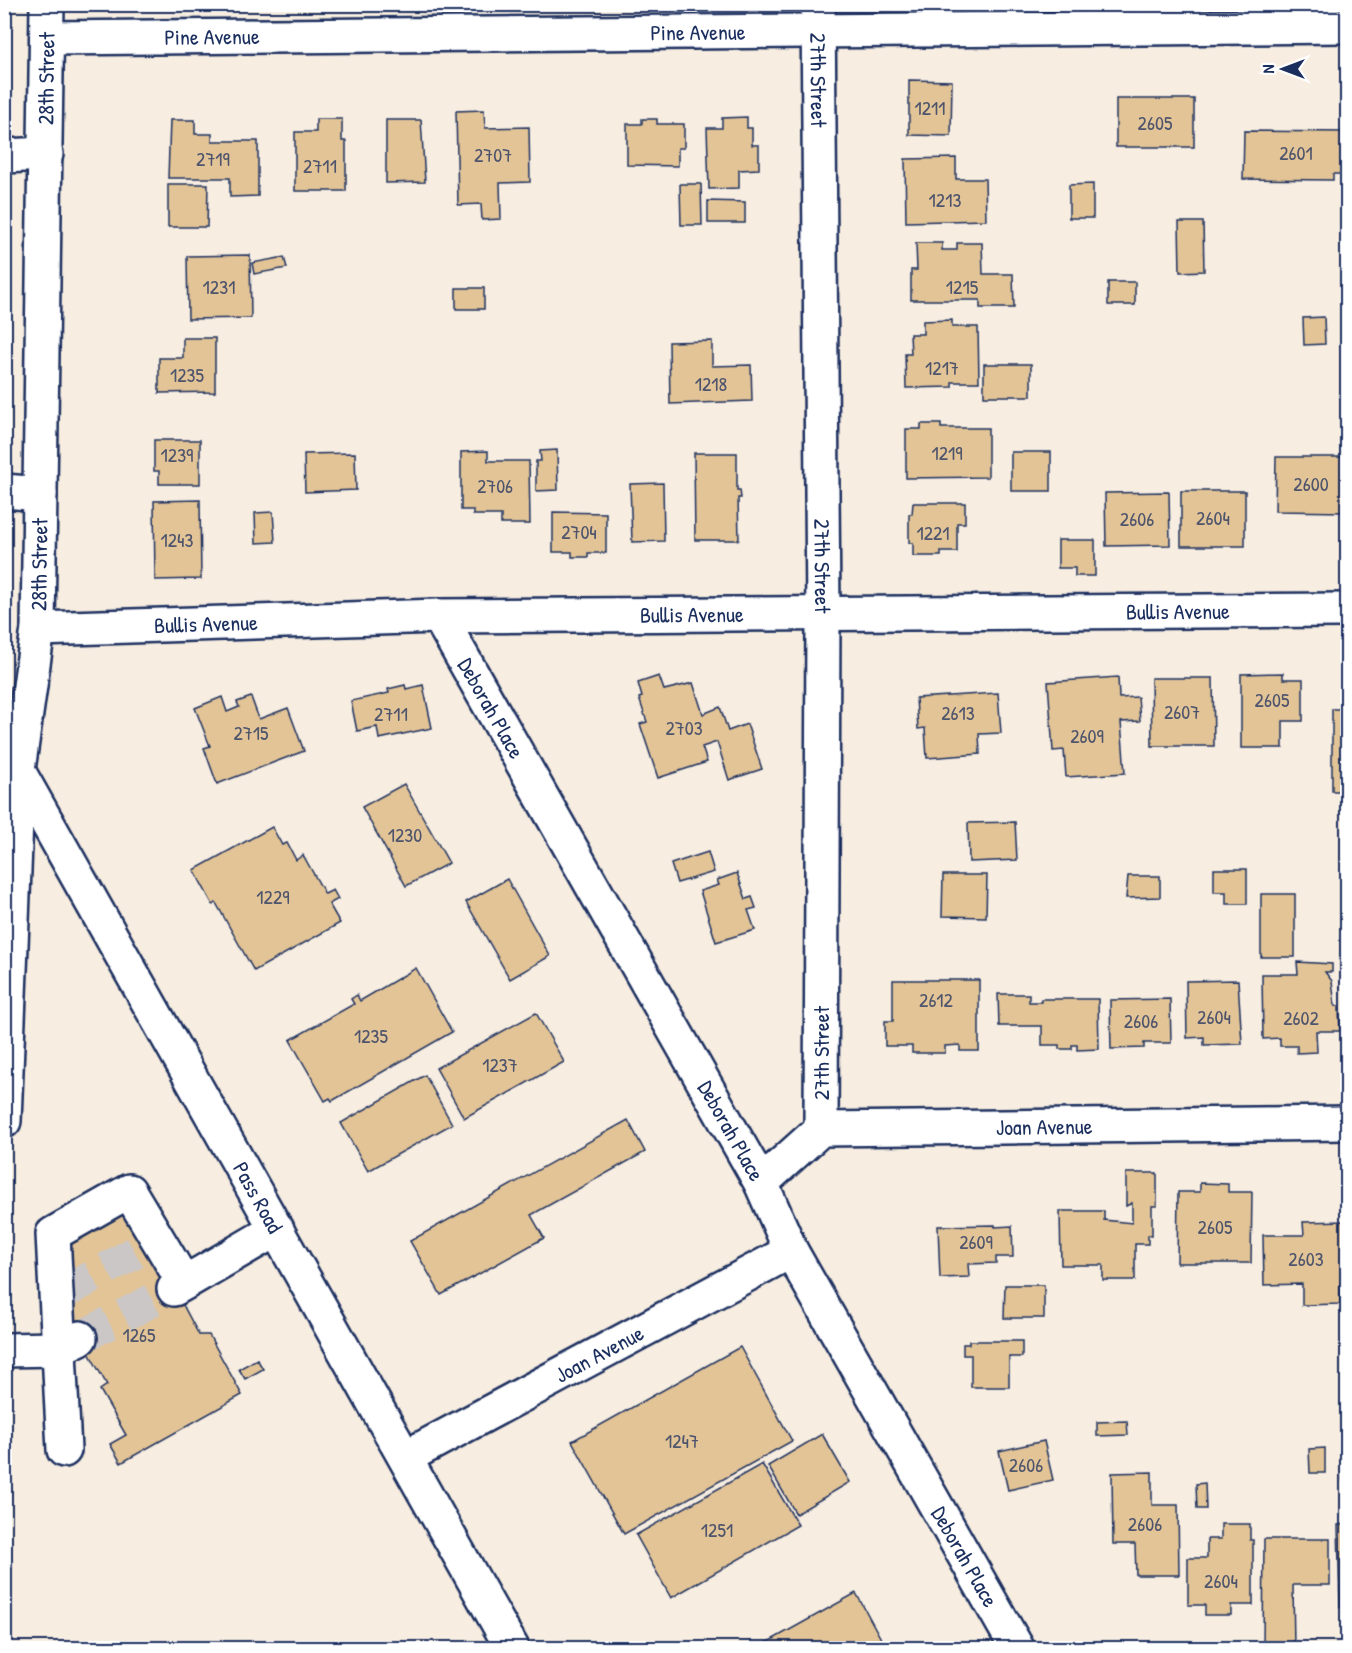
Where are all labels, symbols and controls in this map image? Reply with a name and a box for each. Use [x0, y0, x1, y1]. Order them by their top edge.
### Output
street label: Pine Avenue [650, 17, 746, 47]
street label: Pine Avenue [164, 21, 260, 52]
street label: 28th Street [30, 31, 62, 125]
street label: 27th Street [803, 33, 834, 128]
north arrow [1253, 39, 1313, 99]
text: N [1257, 64, 1279, 73]
house number: 1211 [914, 94, 946, 121]
house number: 2605 [1138, 109, 1173, 136]
house number: 2601 [1279, 139, 1313, 166]
house number: 2707 [474, 141, 512, 168]
house number: 2719 [196, 145, 230, 172]
house number: 2711 [303, 152, 337, 179]
house number: 1213 [929, 186, 961, 213]
house number: 1231 [203, 273, 235, 300]
house number: 1215 [946, 273, 979, 300]
house number: 1217 [925, 354, 959, 381]
house number: 1235 [170, 361, 205, 388]
house number: 1218 [695, 370, 727, 397]
house number: 1219 [931, 439, 963, 466]
house number: 1239 [161, 441, 193, 468]
house number: 2600 [1293, 470, 1329, 497]
house number: 2706 [477, 472, 513, 499]
house number: 2604 [1196, 504, 1230, 531]
house number: 2606 [1120, 505, 1154, 532]
street label: 28th Street [23, 517, 55, 611]
house number: 2704 [561, 518, 597, 545]
street label: 27th Street [807, 519, 838, 614]
house number: 1221 [916, 519, 950, 546]
house number: 1243 [160, 526, 194, 553]
street label: Bullis Avenue [1126, 596, 1230, 626]
street label: Bullis Avenue [640, 599, 744, 630]
street label: Bullis Avenue [154, 607, 259, 640]
street label: Deborah Place [451, 653, 532, 764]
house number: 2605 [1255, 686, 1290, 713]
house number: 2607 [1164, 698, 1200, 725]
house number: 2613 [941, 699, 975, 726]
house number: 2711 [374, 700, 408, 727]
house number: 2703 [665, 714, 703, 741]
house number: 2715 [234, 719, 269, 746]
house number: 2609 [1070, 722, 1104, 749]
house number: 1230 [388, 821, 422, 848]
house number: 1229 [256, 883, 290, 910]
house number: 2612 [919, 986, 954, 1013]
house number: 2604 [1197, 1003, 1231, 1030]
house number: 2602 [1283, 1004, 1319, 1031]
street label: 27th Street [806, 1005, 836, 1100]
house number: 2606 [1124, 1007, 1158, 1034]
house number: 1235 [354, 1022, 389, 1049]
house number: 1237 [482, 1051, 518, 1078]
street label: Deborah Place [691, 1075, 772, 1187]
street label: Joan Avenue [996, 1111, 1093, 1142]
street label: Pass Road [226, 1156, 290, 1239]
house number: 2605 [1198, 1213, 1233, 1240]
house number: 2609 [959, 1228, 993, 1255]
house number: 2603 [1288, 1245, 1324, 1272]
street label: Joan Avenue [549, 1318, 649, 1390]
house number: 1265 [122, 1321, 156, 1348]
house number: 1247 [665, 1427, 699, 1454]
house number: 2606 [1009, 1451, 1043, 1478]
street label: Deborah Place [924, 1501, 1006, 1612]
house number: 2606 [1128, 1510, 1162, 1537]
house number: 1251 [701, 1516, 733, 1543]
house number: 2604 [1204, 1567, 1238, 1594]

